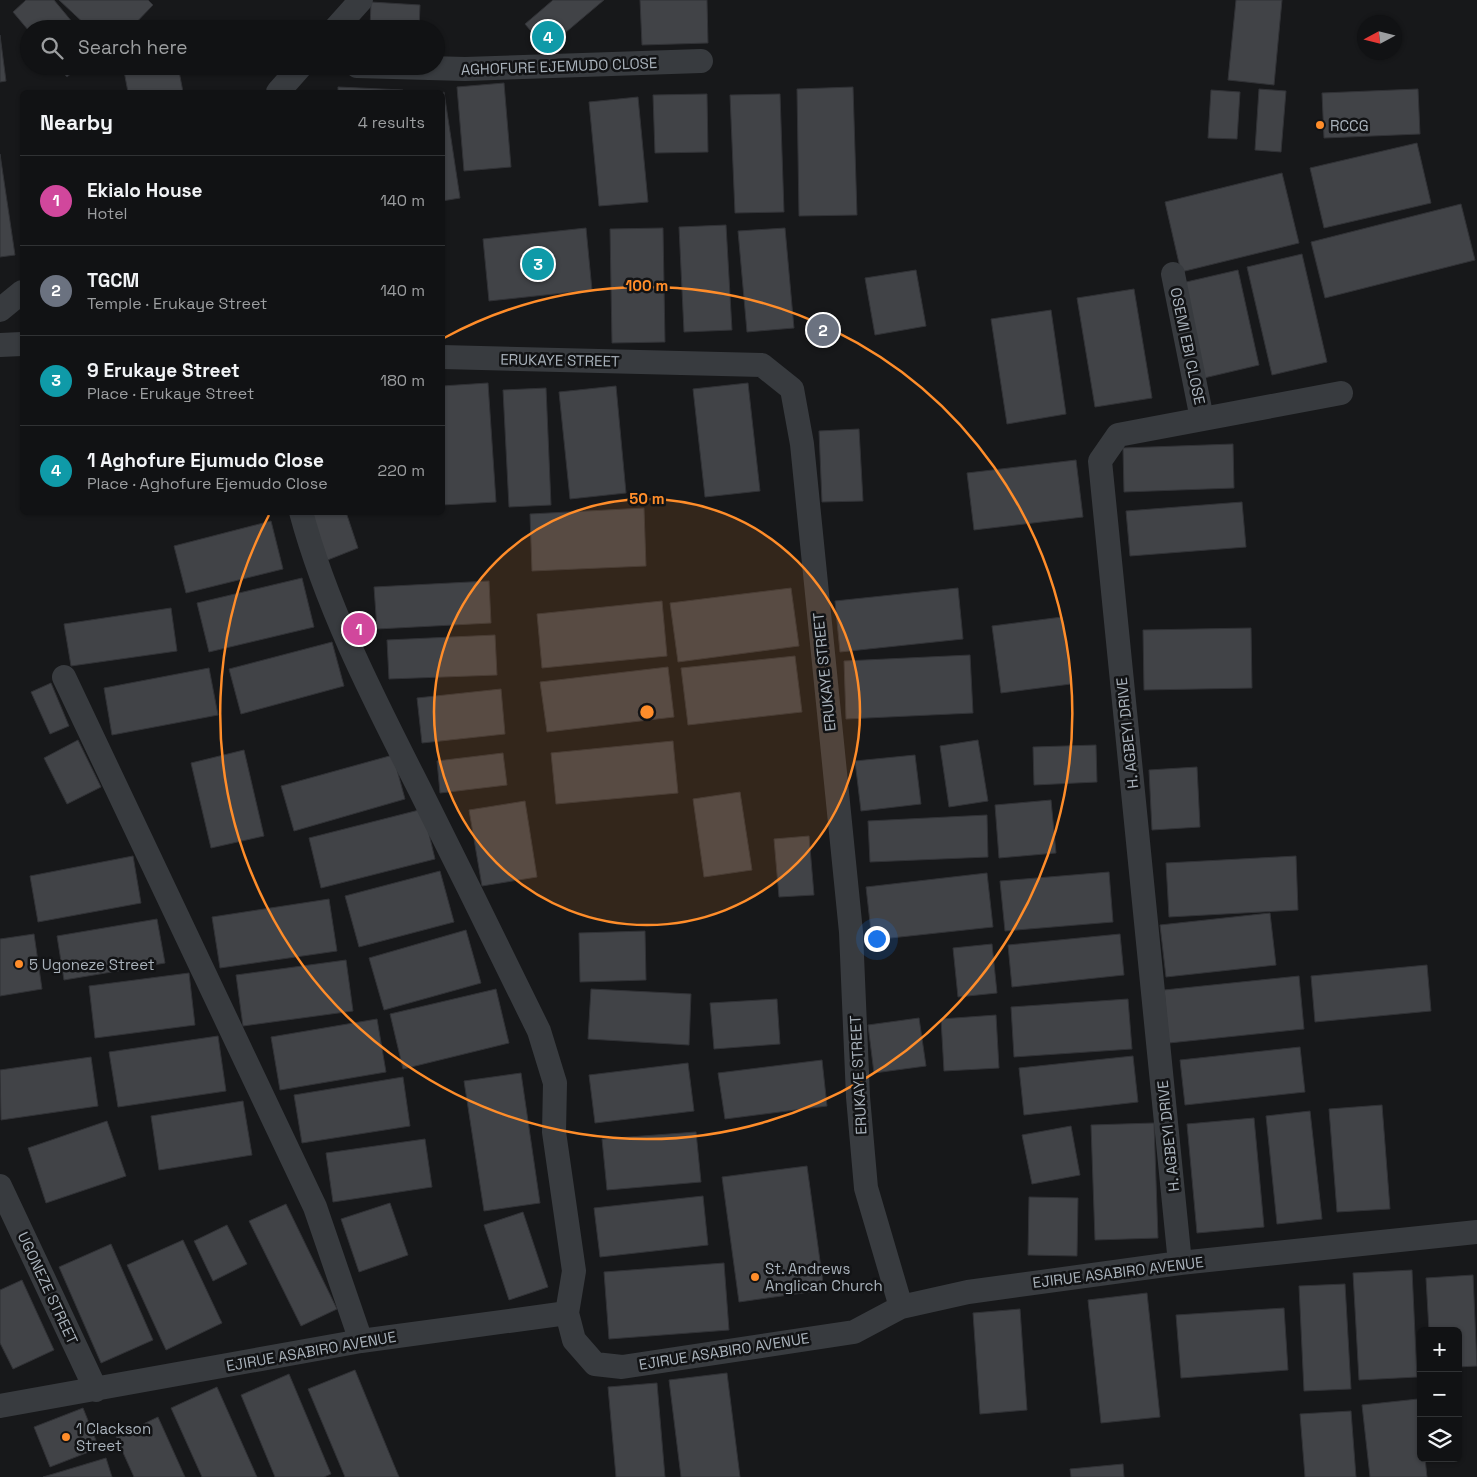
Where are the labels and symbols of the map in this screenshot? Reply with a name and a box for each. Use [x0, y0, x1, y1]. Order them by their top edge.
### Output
north arrow [1357, 15, 1402, 60]
pin: 4 [532, 18, 564, 56]
street label: AGHOFURE EJEMUDO CLOSE [460, 53, 658, 79]
place label: RCCG [1330, 116, 1369, 135]
marker: RCCG [1314, 119, 1326, 131]
pin: 3 [522, 245, 554, 283]
text: 100 m [626, 276, 668, 295]
street label: OSEMI EBI CLOSE [1166, 286, 1210, 406]
pin: 2 [807, 311, 839, 349]
street label: ERUKAYE STREET [500, 349, 620, 371]
text: 50 m [629, 489, 665, 508]
pin: 1 [343, 610, 375, 648]
street label: ERUKAYE STREET [808, 611, 840, 732]
street label: H. AGBEYI DRIVE [1112, 676, 1142, 790]
centre of rings [638, 703, 656, 721]
your location [864, 926, 890, 952]
place label: 5 Ugoneze Street [29, 955, 155, 974]
marker: 5 Ugoneze Street [13, 958, 25, 970]
street label: ERUKAYE STREET [845, 1015, 871, 1135]
street label: H. AGBEYI DRIVE [1153, 1079, 1183, 1193]
street label: UGONEZE STREET [14, 1229, 82, 1347]
street label: EJIRUE ASABIRO AVENUE [1031, 1252, 1205, 1292]
place label: St. Andrews Anglican Church [765, 1259, 883, 1295]
marker: St. Andrews Anglican Church [749, 1271, 761, 1283]
street label: EJIRUE ASABIRO AVENUE [225, 1327, 397, 1375]
street label: EJIRUE ASABIRO AVENUE [638, 1328, 810, 1374]
place label: 1 Clackson Street [76, 1419, 151, 1455]
marker: 1 Clackson Street [60, 1431, 72, 1443]

